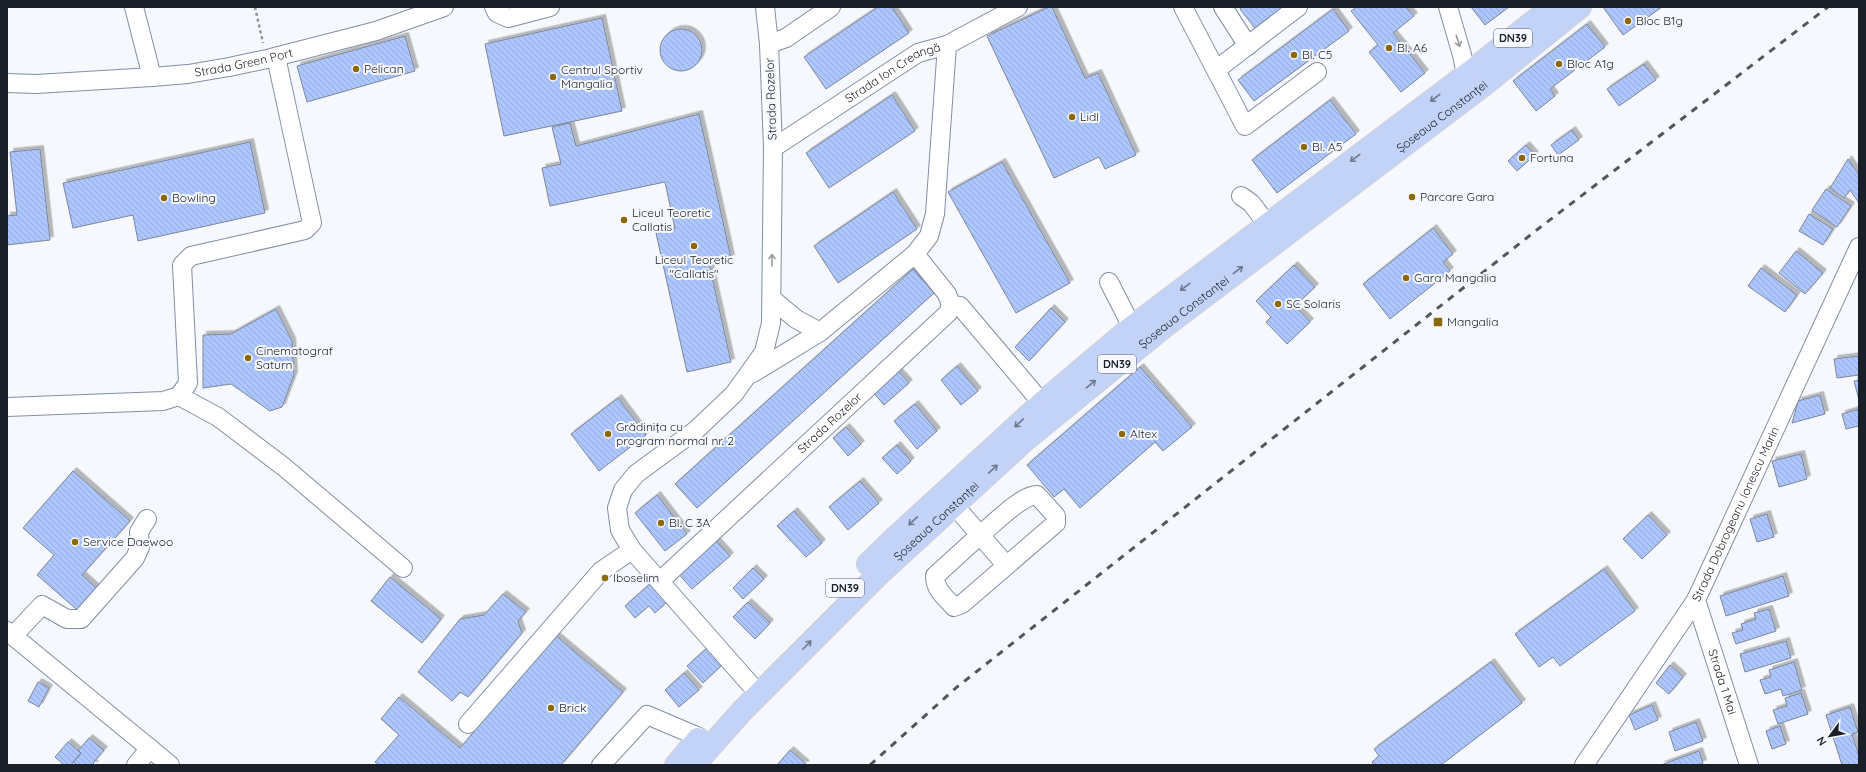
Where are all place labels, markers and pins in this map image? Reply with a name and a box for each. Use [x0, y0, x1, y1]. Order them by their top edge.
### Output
place label: Bloc B1g [1636, 13, 1683, 28]
marker: Bloc B1g [1623, 16, 1633, 26]
place label: Bl. A6 [1397, 40, 1428, 55]
marker: Bl. A6 [1384, 43, 1394, 53]
place label: Bl. C5 [1302, 47, 1332, 62]
marker: Bl. C5 [1289, 50, 1299, 60]
place label: Bloc A1g [1567, 56, 1614, 71]
marker: Bloc A1g [1554, 59, 1564, 69]
place label: Pelican [364, 61, 404, 76]
place label: Centrul Sportiv Mangalia [561, 62, 643, 91]
marker: Pelican [351, 64, 361, 74]
marker: Centrul Sportiv Mangalia [548, 72, 558, 82]
place label: Lidl [1080, 109, 1099, 124]
marker: Lidl [1067, 112, 1077, 122]
place label: Bl. A5 [1312, 139, 1342, 154]
marker: Bl. A5 [1299, 142, 1309, 152]
place label: Fortuna [1530, 150, 1574, 165]
marker: Fortuna [1517, 153, 1527, 163]
place label: Parcare Gara [1420, 189, 1494, 204]
place label: Bowling [172, 190, 216, 205]
marker: Parcare Gara [1407, 192, 1417, 202]
marker: Bowling [159, 193, 169, 203]
place label: Liceul Teoretic Callatis [632, 205, 711, 234]
marker: Liceul Teoretic Callatis [619, 215, 629, 225]
marker: Liceul Teoretic "Callatis" [689, 241, 699, 251]
place label: Liceul Teoretic "Callatis" [655, 252, 733, 281]
place label: Gara Mangalia [1414, 270, 1496, 285]
marker: Gara Mangalia [1401, 273, 1411, 283]
place label: SC Solaris [1286, 296, 1341, 311]
marker: SC Solaris [1273, 299, 1283, 309]
place label: Mangalia [1447, 314, 1498, 329]
marker: Mangalia [1432, 316, 1444, 328]
place label: Cinematograf Saturn [256, 343, 334, 372]
marker: Cinematograf Saturn [243, 353, 253, 363]
place label: Grădinița cu program normal nr. 2 [616, 419, 734, 448]
place label: Altex [1130, 426, 1157, 441]
marker: Grădinița cu program normal nr. 2 [603, 429, 613, 439]
marker: Altex [1117, 429, 1127, 439]
place label: Bl. C 3A [669, 515, 710, 530]
marker: Bl. C 3A [656, 518, 666, 528]
place label: Service Daewoo [83, 534, 173, 549]
marker: Service Daewoo [70, 537, 80, 547]
place label: Iboselim [613, 570, 659, 585]
marker: Iboselim [600, 573, 610, 583]
place label: Brick [559, 700, 587, 715]
marker: Brick [546, 703, 556, 713]

